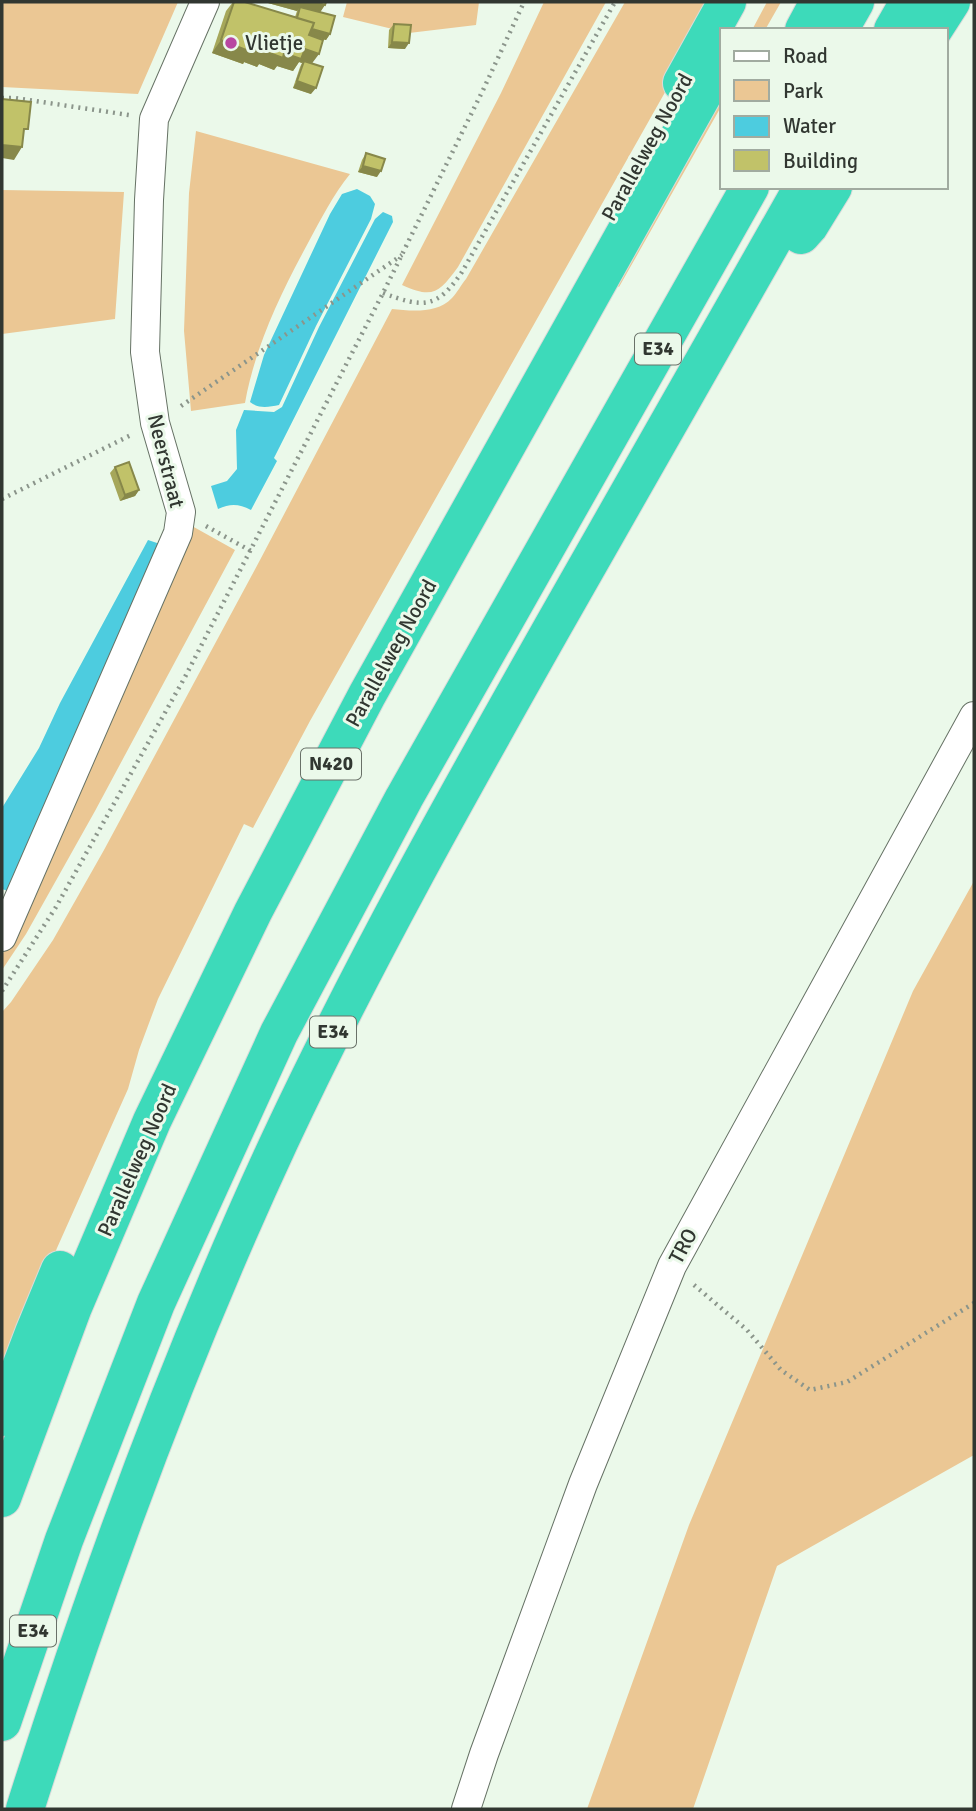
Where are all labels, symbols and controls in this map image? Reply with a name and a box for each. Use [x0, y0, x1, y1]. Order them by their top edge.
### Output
legend [720, 28, 948, 189]
place label: Vlietje [245, 30, 303, 56]
marker: Vlietje [223, 35, 239, 51]
text: Road [783, 43, 828, 69]
street label: Parallelweg Noord [596, 69, 698, 225]
text: Park [783, 78, 824, 104]
text: Water [783, 113, 836, 139]
text: Building [783, 148, 858, 174]
road number: E34 [635, 334, 681, 364]
street label: Neerstraat [142, 411, 190, 511]
street label: Parallelweg Noord [340, 575, 442, 731]
road number: N420 [301, 748, 361, 779]
road number: E34 [310, 1016, 356, 1048]
street label: Parallelweg Noord [92, 1080, 182, 1240]
street label: TRO [663, 1224, 703, 1268]
road number: E34 [10, 1616, 56, 1646]

